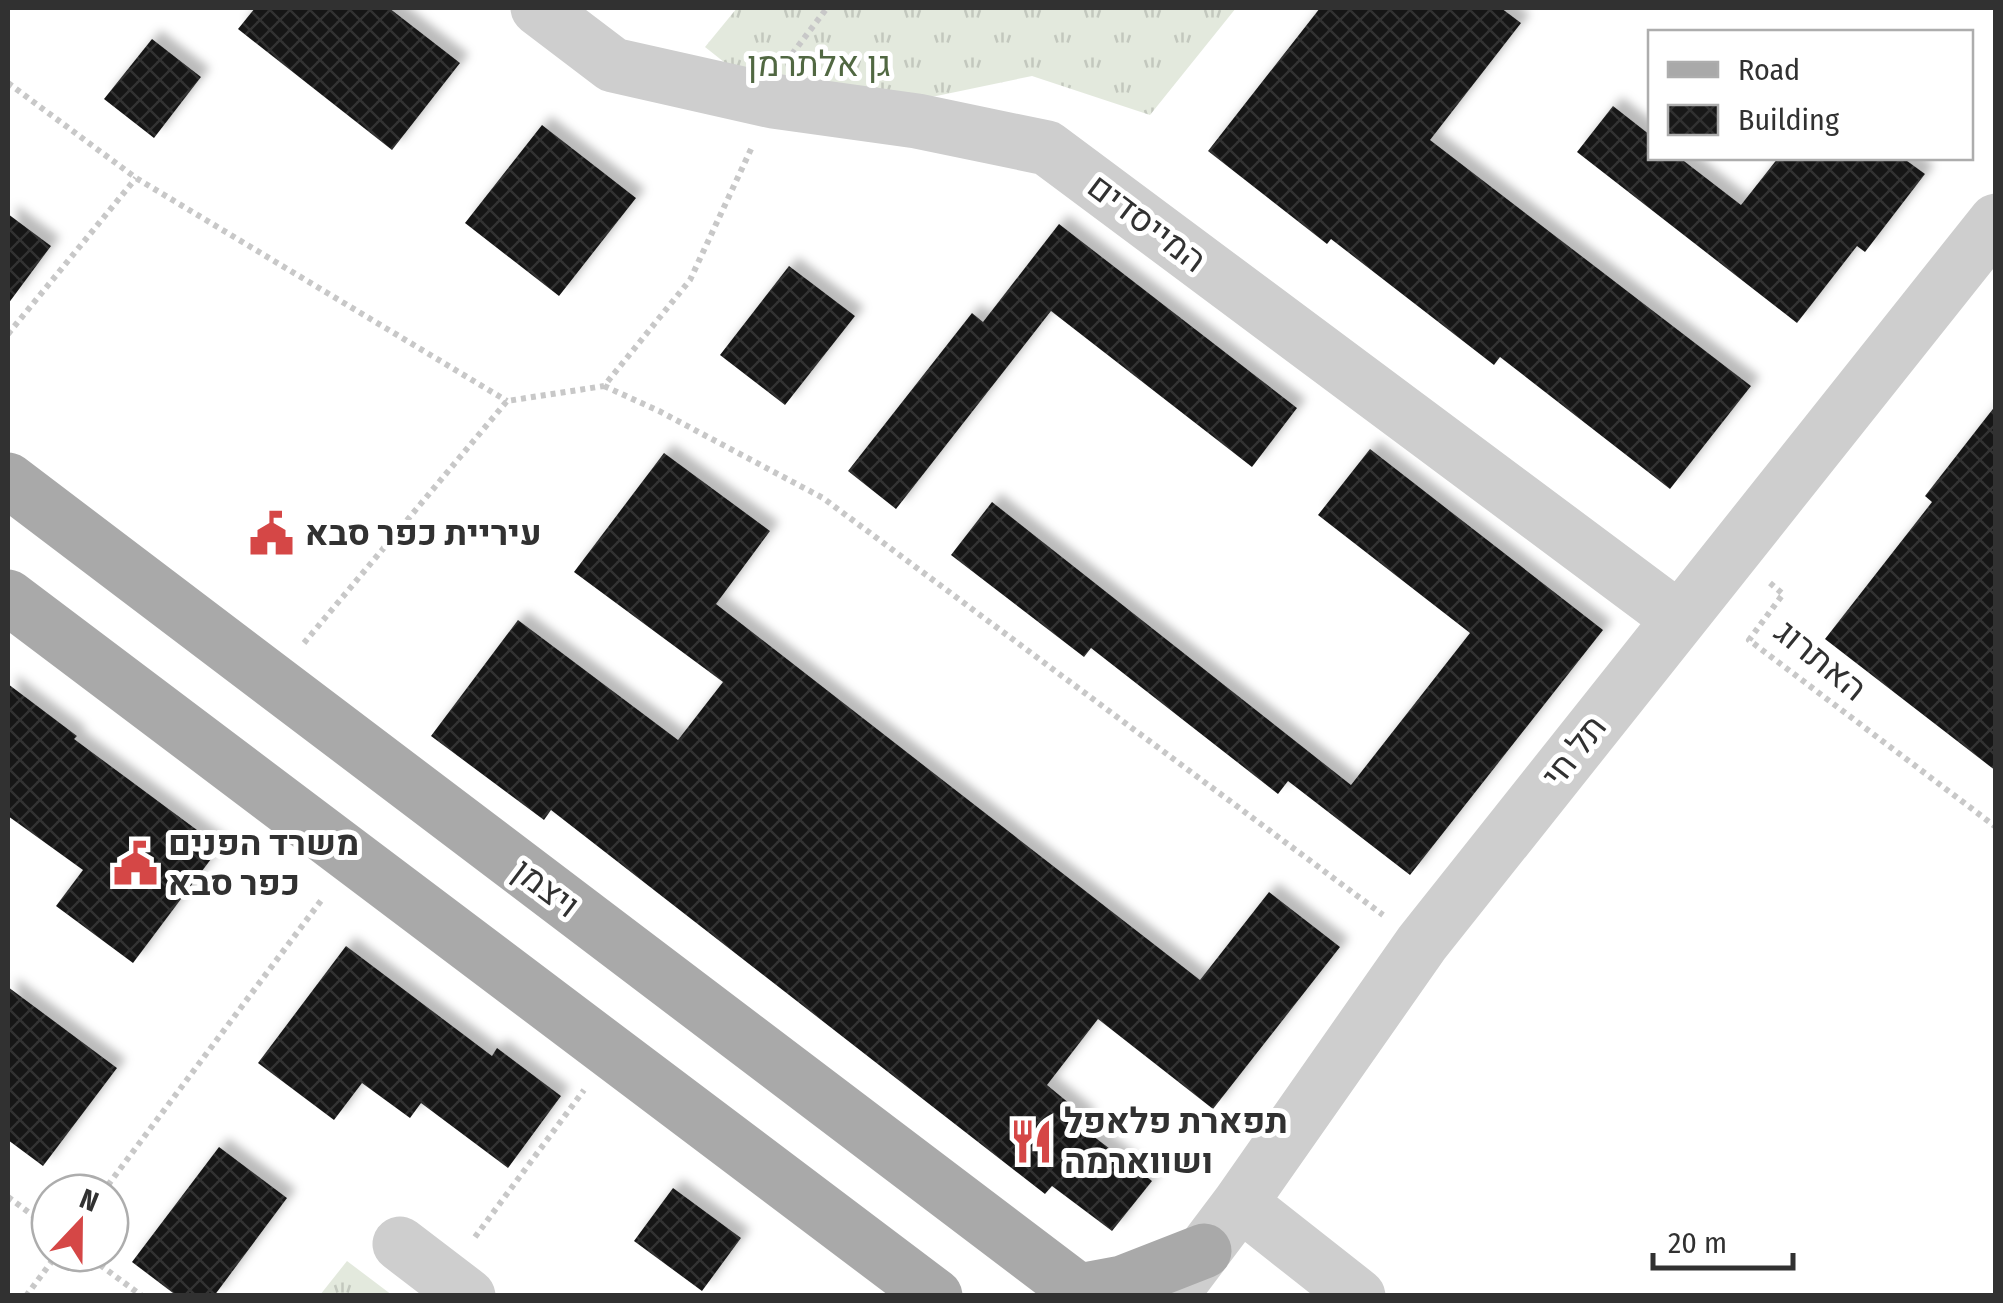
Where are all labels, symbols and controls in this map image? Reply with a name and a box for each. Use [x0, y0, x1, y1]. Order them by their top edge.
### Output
legend [1648, 30, 1973, 160]
park label: גן אלתרמן [747, 43, 891, 85]
text: Road [1738, 52, 1800, 88]
text: Building [1738, 102, 1840, 138]
street label: המייסדים [1080, 165, 1214, 281]
public building icon: עיריית כפר סבא [248, 509, 296, 557]
place label: עיריית כפר סבא [305, 512, 542, 554]
street label: האתרוג [1767, 610, 1875, 710]
street label: תל חי [1533, 707, 1615, 795]
place label: משרד הפנים כפר סבא [168, 822, 359, 904]
public building icon: משרד הפנים כפר סבא [111, 839, 159, 887]
street label: ויצמן [504, 849, 588, 927]
place label: תפארת פלאפל ושווארמה [1064, 1100, 1288, 1182]
restaurant icon: תפארת פלאפל ושווארמה [1007, 1117, 1055, 1165]
north arrow [30, 1173, 130, 1273]
text: N [75, 1182, 103, 1219]
scale bar [1653, 1208, 1793, 1270]
text: 20 m [1668, 1225, 1727, 1261]

